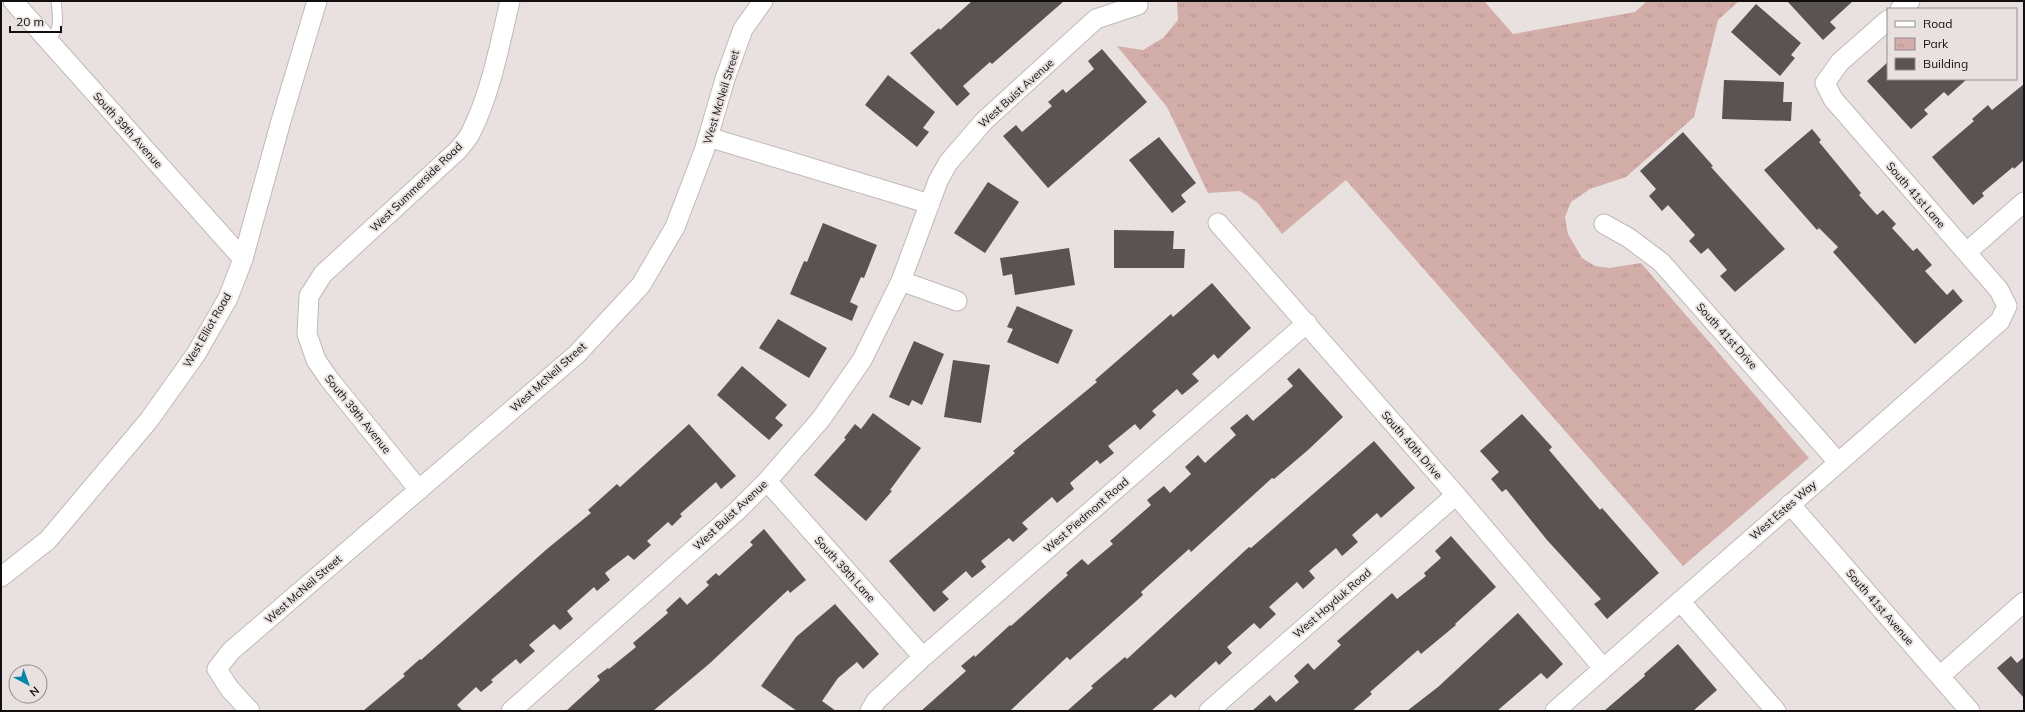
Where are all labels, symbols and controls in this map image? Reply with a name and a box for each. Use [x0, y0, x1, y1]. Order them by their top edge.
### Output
scale bar [10, 8, 61, 34]
legend [1887, 8, 2017, 80]
text: 20 m [16, 14, 44, 29]
text: Road [1923, 16, 1952, 31]
text: Park [1923, 36, 1949, 51]
street label: West McNeil Street [700, 48, 742, 146]
street label: West Buist Avenue [975, 55, 1057, 131]
text: Building [1923, 56, 1968, 71]
street label: South 39th Avenue [90, 89, 166, 171]
street label: West Summerside Road [367, 139, 465, 235]
street label: South 41st Lane [1883, 159, 1949, 231]
street label: West Elliot Road [180, 290, 234, 370]
street label: South 41st Drive [1694, 300, 1760, 372]
street label: West McNeil Street [507, 339, 589, 415]
street label: South 39th Avenue [322, 372, 394, 456]
street label: South 40th Drive [1379, 408, 1445, 482]
street label: West Piedmont Road [1041, 474, 1131, 556]
street label: West Buist Avenue [690, 477, 770, 553]
street label: West Estes Way [1747, 477, 1819, 543]
street label: South 39th Lane [812, 533, 878, 605]
street label: West McNeil Street [262, 552, 344, 626]
street label: West Hayduk Road [1290, 565, 1374, 641]
street label: South 41st Avenue [1843, 566, 1917, 648]
north arrow [8, 664, 48, 704]
text: N [27, 684, 42, 700]

